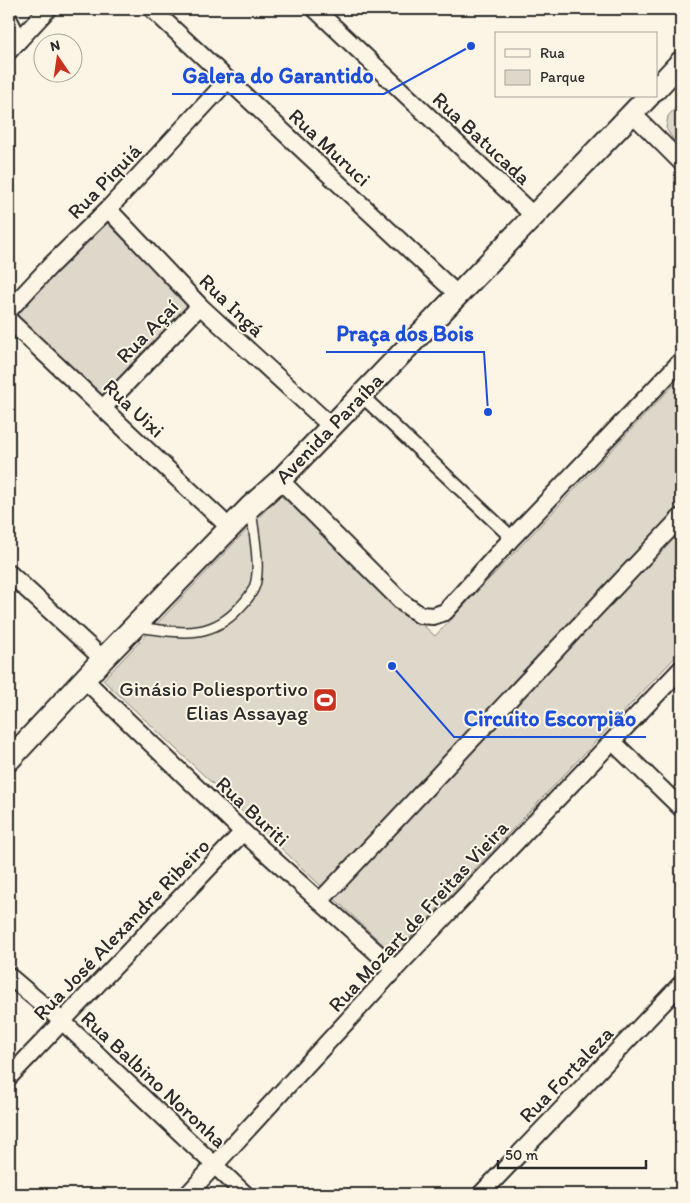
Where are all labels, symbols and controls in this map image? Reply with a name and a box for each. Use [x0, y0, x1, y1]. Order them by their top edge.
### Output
north arrow [32, 32, 82, 82]
legend [495, 32, 658, 98]
text: N [49, 36, 62, 55]
text: Rua [540, 44, 565, 62]
callout: Galera do Garantido [172, 57, 384, 94]
text: Galera do Garantido [182, 62, 374, 89]
text: Parque [540, 68, 585, 86]
street label: Rua Batucada [428, 86, 536, 190]
street label: Rua Muruci [284, 103, 376, 191]
street label: Rua Piquiá [62, 138, 146, 224]
street label: Rua Ingá [194, 268, 270, 342]
street label: Rua Açaí [111, 293, 184, 368]
callout: Praça dos Bois [326, 315, 484, 352]
text: Praça dos Bois [336, 320, 474, 347]
street label: Avenida Paraíba [270, 367, 388, 489]
street label: Rua Uixi [98, 373, 170, 443]
place label: Ginásio Poliesportivo Elias Assayag [119, 676, 308, 725]
sports icon: Ginásio Poliesportivo Elias Assayag [312, 687, 338, 713]
callout: Circuito Escorpião [454, 700, 646, 737]
text: Circuito Escorpião [464, 705, 636, 732]
street label: Rua Buriti [211, 771, 295, 851]
street label: Rua Mozart de Freitas Vieira [323, 815, 513, 1017]
street label: Rua José Alexandre Ribeiro [28, 833, 214, 1025]
street label: Rua Balbino Noronha [76, 1005, 232, 1153]
street label: Rua Fortaleza [514, 1020, 618, 1127]
scale bar [498, 1138, 645, 1170]
text: 50 m [505, 1146, 538, 1164]

